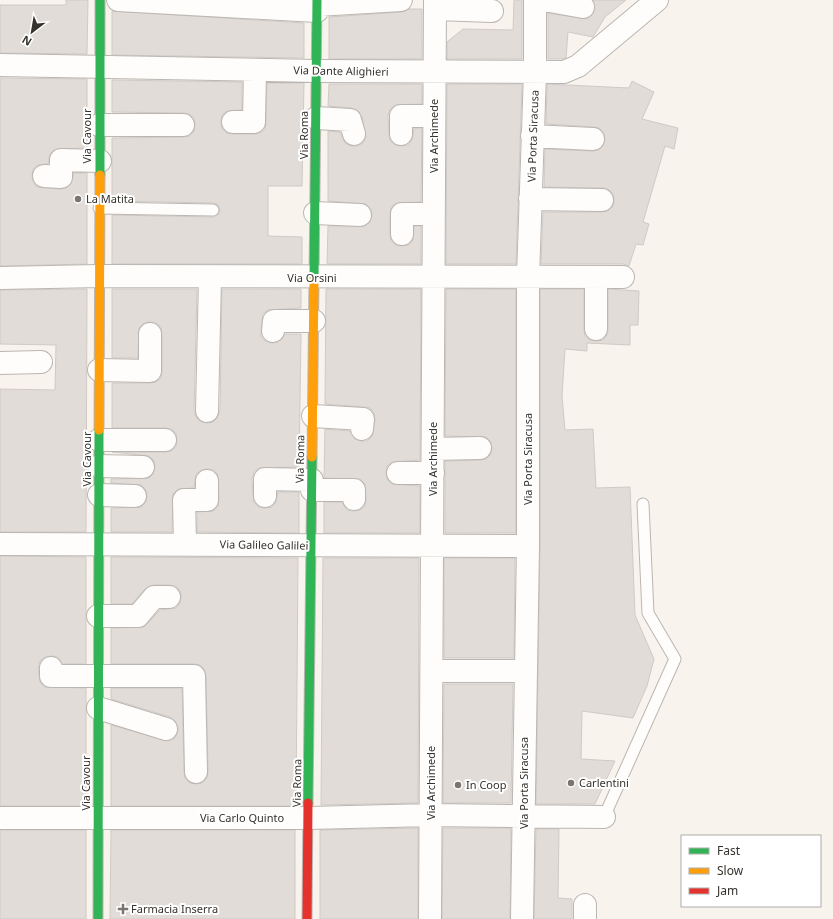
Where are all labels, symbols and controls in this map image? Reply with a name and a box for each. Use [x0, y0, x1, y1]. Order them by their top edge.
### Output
north arrow [12, 12, 52, 52]
text: N [19, 32, 34, 50]
street label: Via Dante Alighieri [293, 62, 389, 79]
street label: Via Porta Siracusa [523, 90, 542, 182]
street label: Via Archimede [426, 99, 441, 173]
street label: Via Cavour [79, 108, 94, 164]
street label: Via Roma [296, 111, 311, 159]
place label: La Matita [86, 191, 134, 206]
marker: La Matita [73, 194, 83, 204]
street label: Via Orsini [287, 270, 337, 285]
street label: Via Porta Siracusa [520, 413, 535, 505]
street label: Via Archimede [425, 422, 440, 496]
street label: Via Cavour [79, 431, 94, 487]
street label: Via Roma [292, 435, 307, 483]
street label: Via Galileo Galilei [220, 536, 308, 553]
street label: Via Porta Siracusa [516, 737, 531, 829]
street label: Via Archimede [423, 746, 438, 820]
street label: Via Cavour [78, 755, 93, 811]
street label: Via Roma [289, 759, 304, 807]
place label: Carlentini [579, 775, 629, 790]
place label: In Coop [466, 777, 507, 792]
marker: Carlentini [566, 778, 576, 788]
marker: In Coop [453, 780, 463, 790]
street label: Via Carlo Quinto [200, 810, 284, 825]
legend [681, 835, 821, 907]
text: Fast [717, 842, 741, 859]
text: Slow [717, 862, 744, 879]
text: Jam [716, 882, 738, 899]
place label: Farmacia Inserra [131, 901, 218, 916]
marker: Farmacia Inserra [118, 904, 128, 914]

